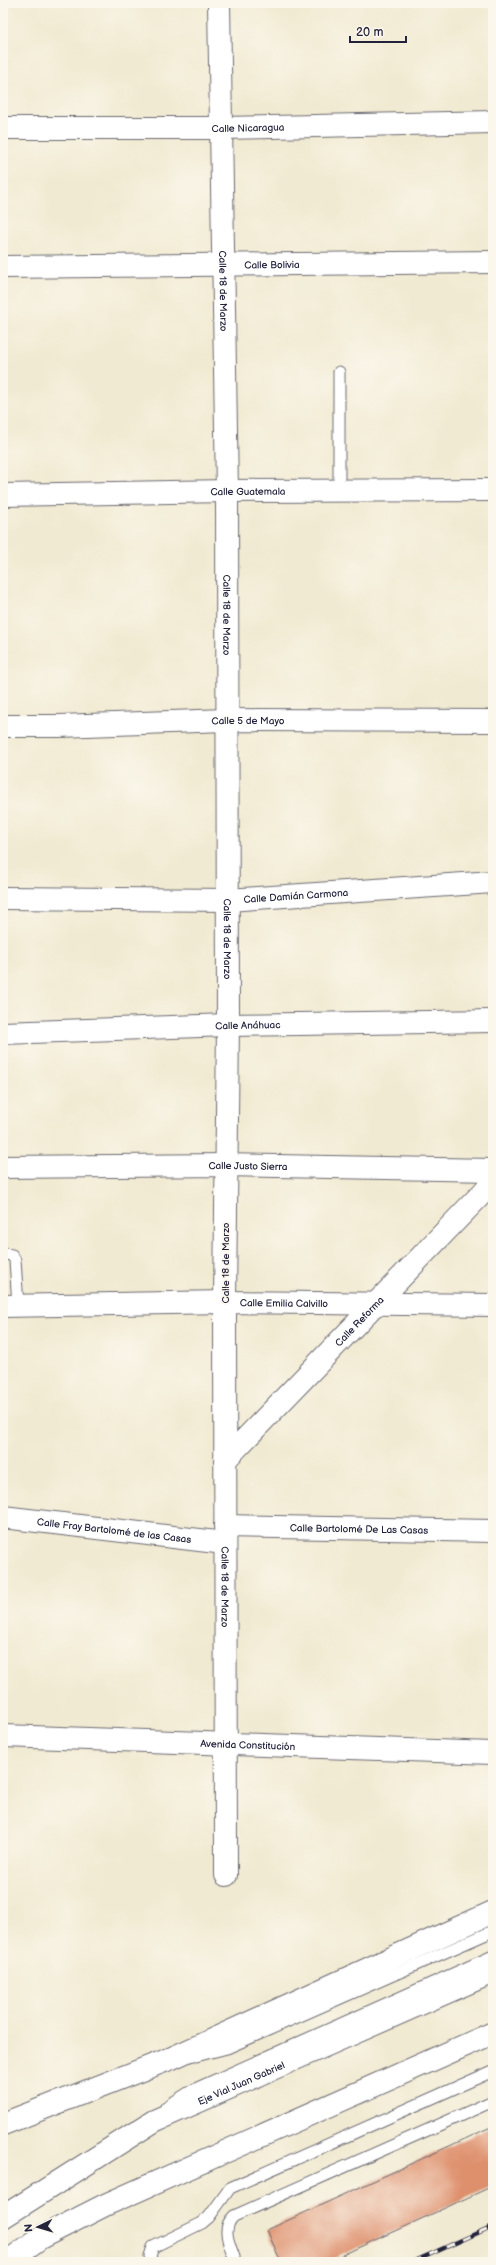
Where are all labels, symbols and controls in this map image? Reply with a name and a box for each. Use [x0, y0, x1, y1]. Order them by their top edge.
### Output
scale bar [350, 18, 406, 44]
text: 20 m [356, 25, 383, 40]
street label: Calle Nicaragua [212, 122, 285, 135]
street label: Calle 18 de Marzo [216, 250, 229, 332]
street label: Calle Bolivia [244, 259, 300, 272]
street label: Calle Guatemala [210, 486, 286, 498]
street label: Calle 18 de Marzo [220, 574, 232, 656]
street label: Calle 5 de Mayo [211, 715, 285, 728]
street label: Calle Damián Carmona [243, 887, 349, 906]
street label: Calle 18 de Marzo [221, 898, 233, 980]
street label: Calle Anáhuac [215, 1019, 281, 1032]
street label: Calle Justo Sierra [208, 1160, 288, 1173]
street label: Calle 18 de Marzo [220, 1222, 232, 1303]
street label: Calle Reforma [333, 1294, 387, 1349]
street label: Calle Emilia Calvillo [240, 1297, 328, 1310]
street label: Calle Fray Bartolomé de las Casas [36, 1516, 192, 1546]
street label: Calle Bartolomé De Las Casas [290, 1522, 428, 1537]
street label: Calle 18 de Marzo [218, 1546, 231, 1628]
street label: Avenida Constitución [200, 1738, 296, 1753]
street label: Eje Vial Juan Gabriel [196, 2059, 287, 2108]
north arrow [18, 2207, 58, 2247]
text: N [22, 2223, 35, 2233]

